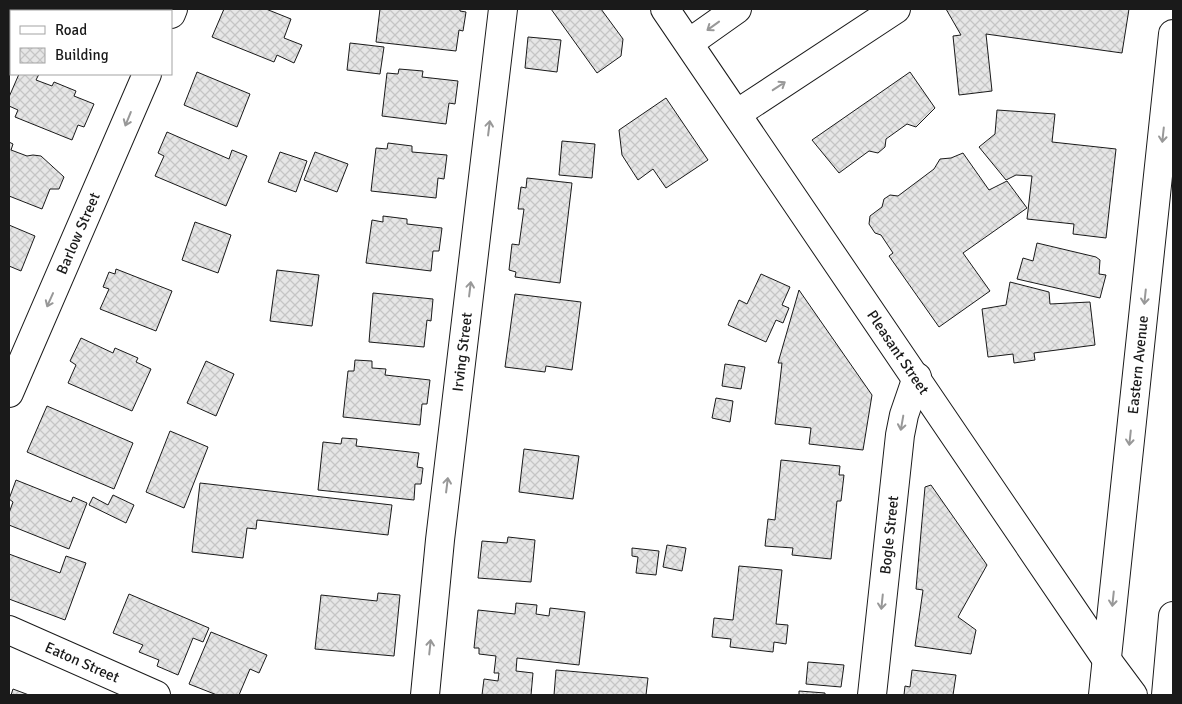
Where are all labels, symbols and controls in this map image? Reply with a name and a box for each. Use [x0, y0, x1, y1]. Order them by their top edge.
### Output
legend [10, 10, 172, 75]
text: Road [55, 21, 87, 39]
one-way arrow [706, 21, 720, 31]
text: Building [55, 46, 109, 64]
one-way arrow [771, 81, 785, 91]
one-way arrow [123, 111, 133, 126]
one-way arrow [484, 120, 494, 136]
one-way arrow [1158, 127, 1167, 143]
street label: Barlow Street [52, 190, 104, 277]
one-way arrow [465, 281, 475, 297]
one-way arrow [1140, 288, 1150, 304]
one-way arrow [44, 292, 54, 307]
street label: Pleasant Street [863, 307, 933, 398]
street label: Irving Street [449, 311, 476, 393]
street label: Eastern Avenue [1124, 315, 1152, 415]
one-way arrow [897, 415, 907, 431]
one-way arrow [1126, 429, 1135, 445]
one-way arrow [442, 477, 452, 493]
street label: Bogle Street [876, 495, 902, 575]
one-way arrow [1108, 591, 1118, 607]
one-way arrow [877, 594, 887, 610]
street label: Eaton Street [42, 638, 122, 687]
one-way arrow [425, 639, 435, 655]

